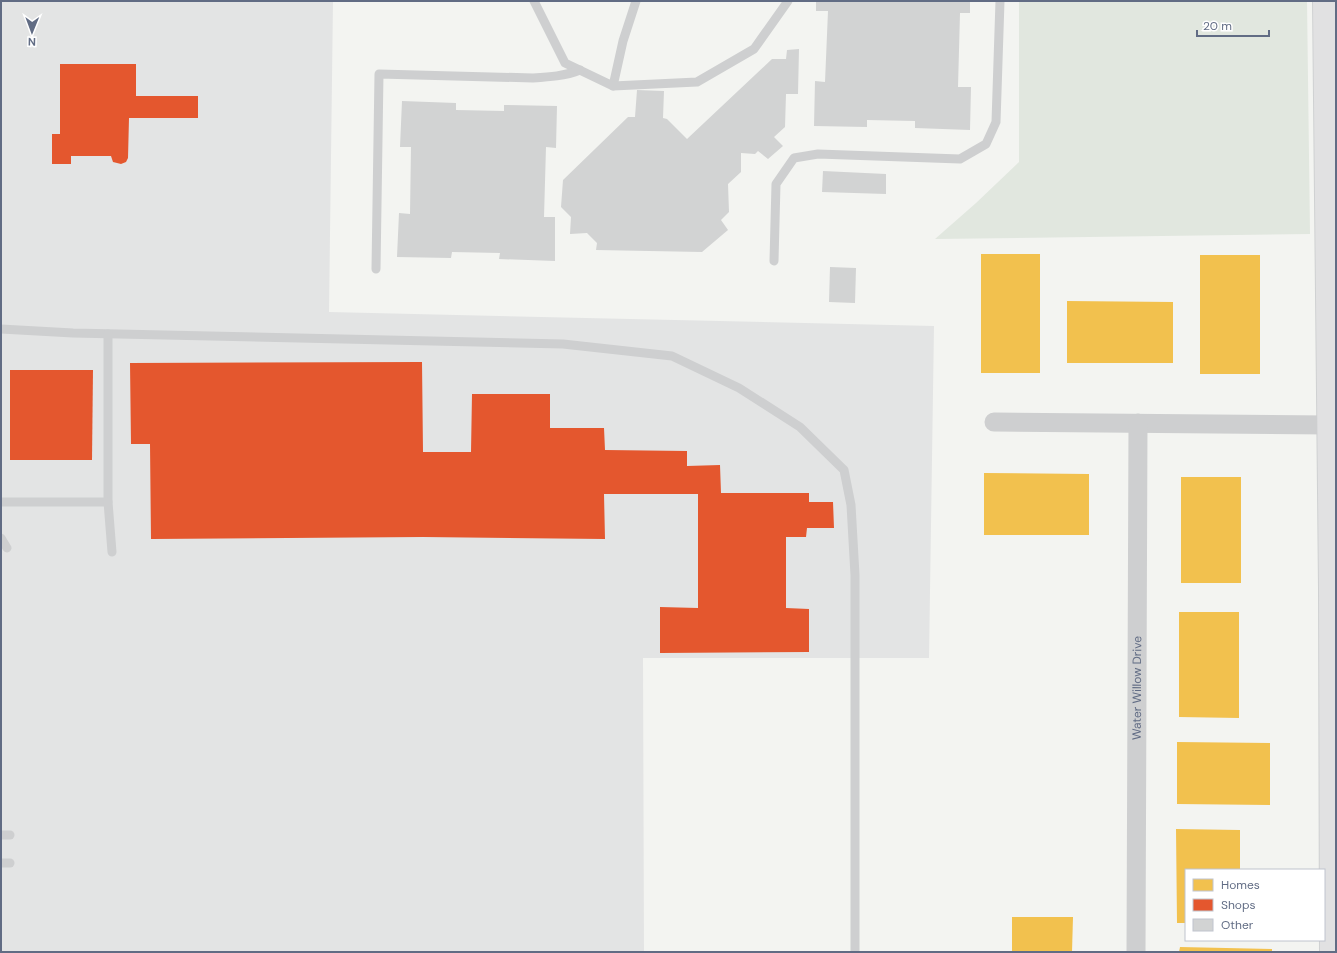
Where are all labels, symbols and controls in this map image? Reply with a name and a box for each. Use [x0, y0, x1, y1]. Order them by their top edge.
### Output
north arrow [12, 12, 52, 52]
scale bar [1197, 12, 1269, 38]
text: 20 m [1203, 18, 1232, 34]
text: N [28, 35, 36, 49]
street label: Water Willow Drive [1129, 636, 1145, 740]
legend [1185, 869, 1325, 941]
text: Homes [1221, 877, 1260, 893]
text: Shops [1221, 897, 1256, 913]
text: Other [1221, 917, 1254, 933]

